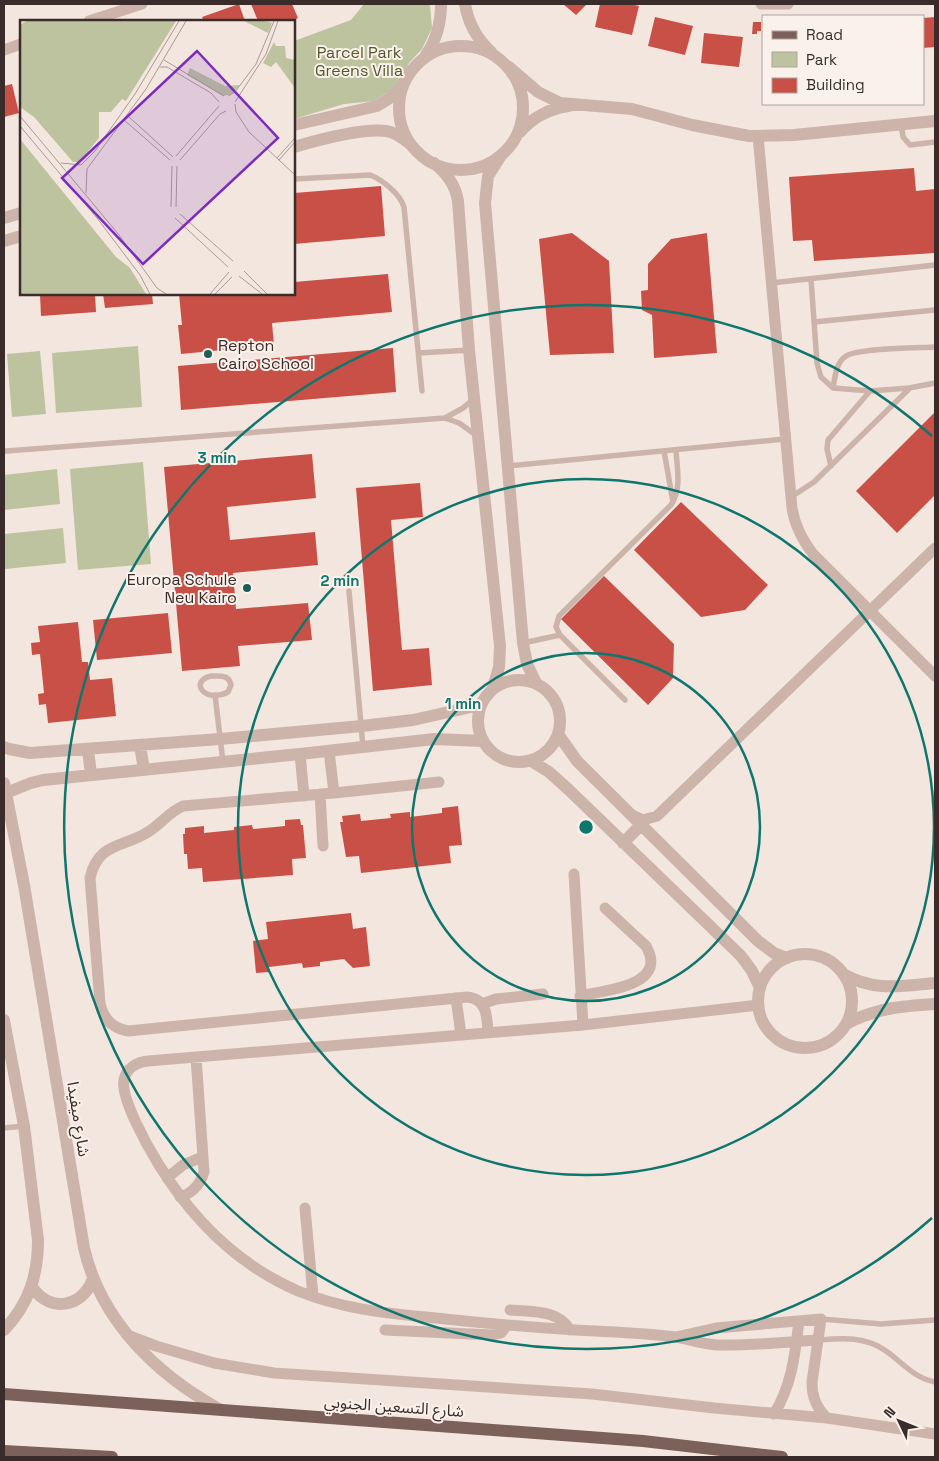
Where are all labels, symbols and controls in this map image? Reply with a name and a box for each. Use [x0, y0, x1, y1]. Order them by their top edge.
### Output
legend [762, 15, 924, 105]
inset map [20, 20, 295, 295]
text: Road [806, 25, 843, 44]
park label: Parcel Park Greens Villa [315, 42, 403, 81]
text: Park [806, 50, 837, 69]
text: Building [806, 75, 865, 94]
place label: Repton Cairo School [218, 335, 314, 374]
marker: Repton Cairo School [202, 348, 214, 360]
text: 3 min [198, 448, 236, 467]
place label: Europa Schule Neu Kairo [127, 569, 237, 608]
text: 2 min [321, 571, 359, 590]
marker: Europa Schule Neu Kairo [241, 582, 253, 594]
text: 1 min [445, 694, 481, 713]
centre of rings [577, 818, 595, 836]
street label: شارع ميفيدا [60, 1080, 95, 1159]
street label: شارع التسعين الجنوبي [323, 1391, 465, 1424]
north arrow [874, 1396, 924, 1446]
text: N [880, 1403, 899, 1422]

